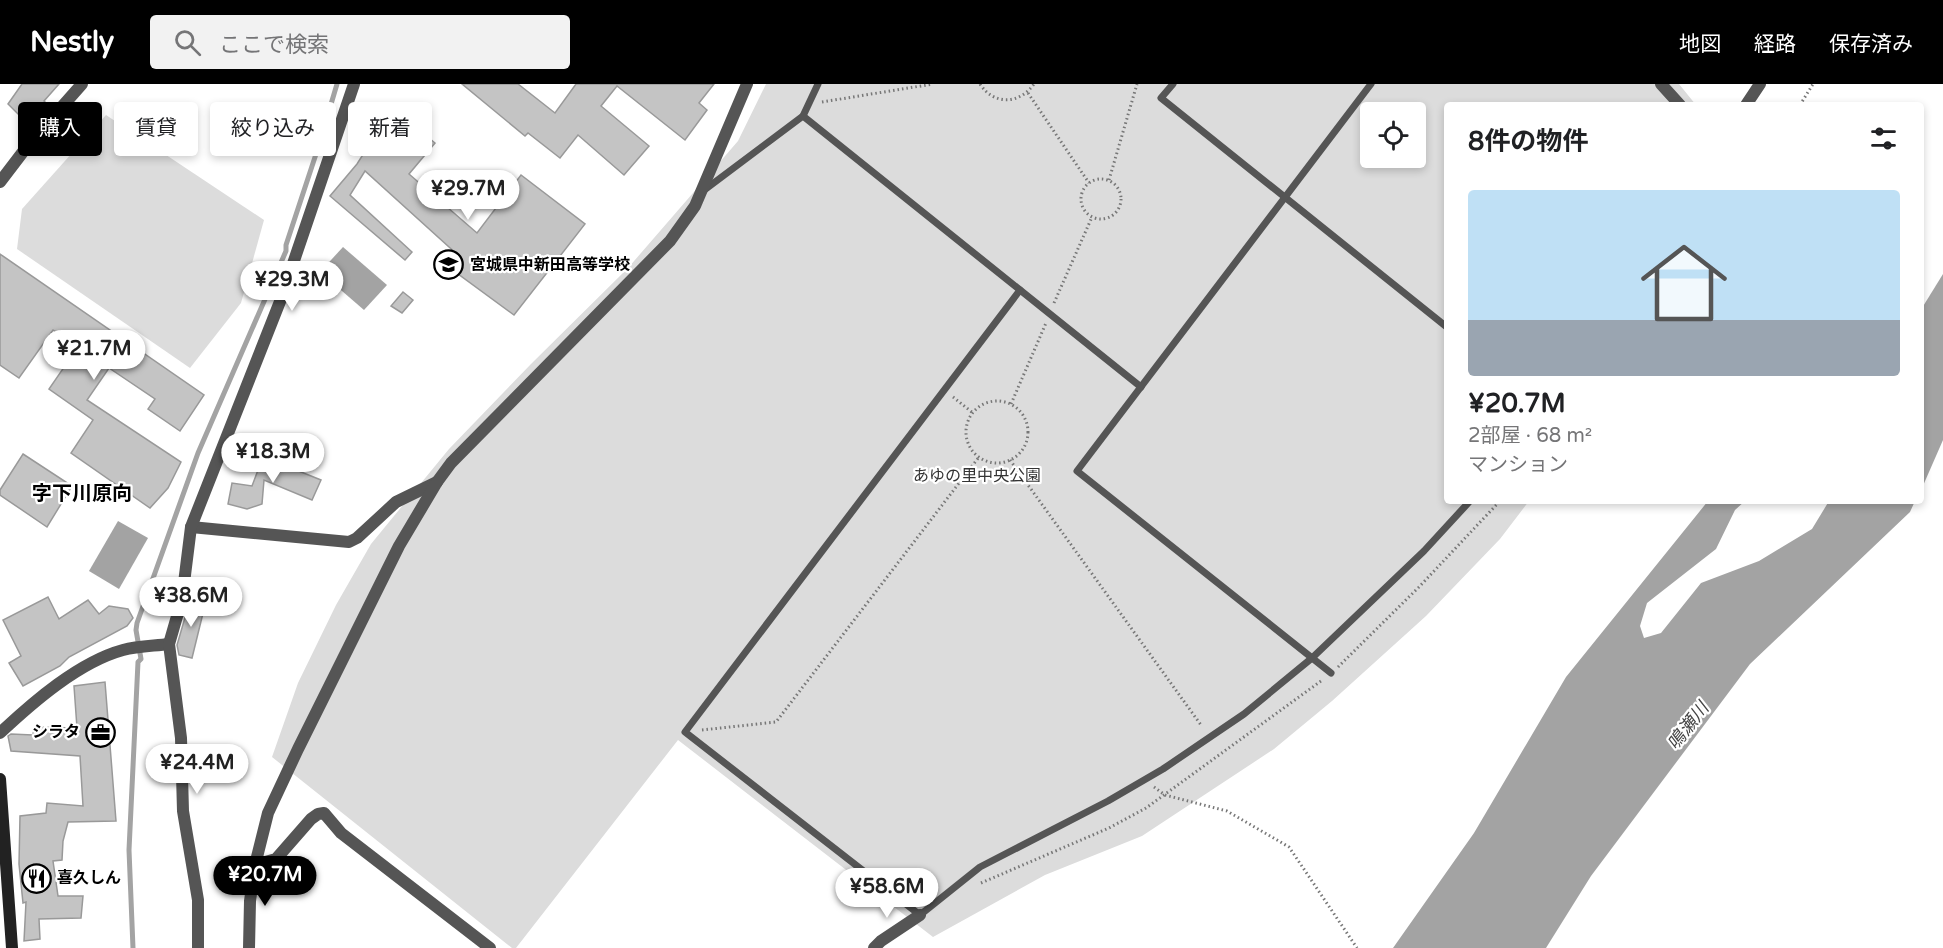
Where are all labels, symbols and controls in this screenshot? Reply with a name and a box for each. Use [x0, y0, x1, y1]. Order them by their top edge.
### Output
search box [150, 15, 570, 69]
text: Nestly [30, 25, 114, 59]
icon: search [171, 26, 204, 59]
text: ここで検索 [219, 32, 329, 58]
text: 地図 [1679, 32, 1721, 57]
text: 経路 [1754, 32, 1796, 57]
text: 保存済み [1829, 32, 1913, 57]
chip: 購入 [18, 102, 102, 156]
chip: 賃貸 [114, 102, 198, 156]
chip: 絞り込み [210, 102, 336, 156]
chip: 新着 [348, 102, 432, 156]
map controls [1360, 102, 1426, 168]
button: locate [1360, 102, 1426, 168]
icon: filters [1867, 122, 1900, 155]
text: 8件の物件 [1468, 126, 1588, 157]
pin: ¥29.7M [419, 170, 517, 221]
text: ¥29.7M [430, 177, 506, 201]
icon: home [1630, 229, 1738, 337]
school or university icon: 宮城県中新田高等学校 [433, 249, 465, 281]
place label: 宮城県中新田高等学校 [470, 255, 630, 275]
pin: ¥29.3M [243, 261, 341, 312]
text: ¥29.3M [254, 268, 330, 292]
pin: ¥21.7M [45, 330, 143, 381]
text: ¥21.7M [56, 337, 132, 361]
text: ¥20.7M [1468, 388, 1566, 419]
text: 2部屋 · 68 m² [1468, 424, 1592, 448]
pin: ¥18.3M [224, 433, 322, 484]
text: ¥18.3M [235, 440, 311, 464]
text: マンション [1468, 453, 1568, 477]
park label: あゆの里中央公園 [913, 466, 1041, 486]
district label: 字下川原向 [32, 482, 132, 506]
pin: ¥38.6M [142, 577, 240, 628]
text: ¥38.6M [153, 584, 229, 608]
water label: 鳴瀬川 [1663, 696, 1715, 754]
office icon: シラタ [85, 716, 117, 748]
place label: シラタ [32, 722, 80, 742]
pin: ¥24.4M [148, 744, 246, 795]
text: ¥24.4M [160, 751, 234, 775]
pin: ¥20.7M [216, 856, 314, 907]
restaurant icon: 喜久しん [20, 862, 52, 894]
text: ¥20.7M [227, 863, 303, 887]
place label: 喜久しん [57, 868, 121, 888]
pin: ¥58.6M [838, 868, 936, 919]
text: ¥58.6M [849, 875, 925, 899]

